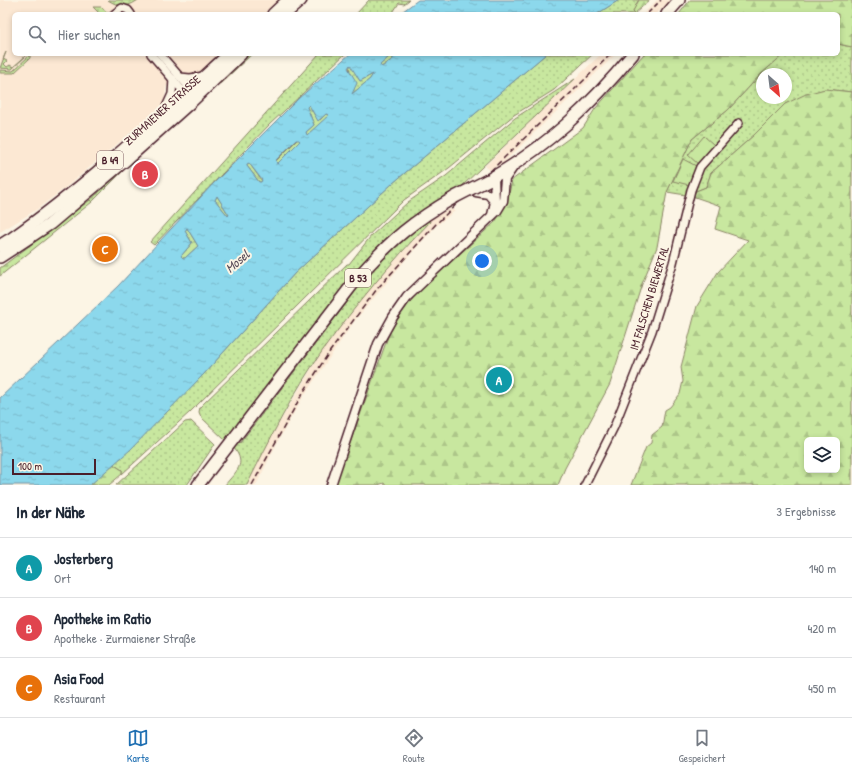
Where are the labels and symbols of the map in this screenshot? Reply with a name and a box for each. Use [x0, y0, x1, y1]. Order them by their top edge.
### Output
north arrow [756, 68, 792, 104]
street label: ZURMAIENER STRASSE [120, 70, 205, 149]
road number: B 49 [97, 151, 123, 169]
pin: B [132, 159, 158, 189]
pin: C [92, 234, 118, 264]
street label: IM FALSCHEN BIEWERTAL [625, 243, 673, 352]
water label: Mosel [221, 245, 253, 277]
your location [472, 251, 492, 271]
road number: B 53 [345, 269, 371, 287]
pin: A [486, 365, 512, 395]
scale bar [12, 457, 96, 476]

